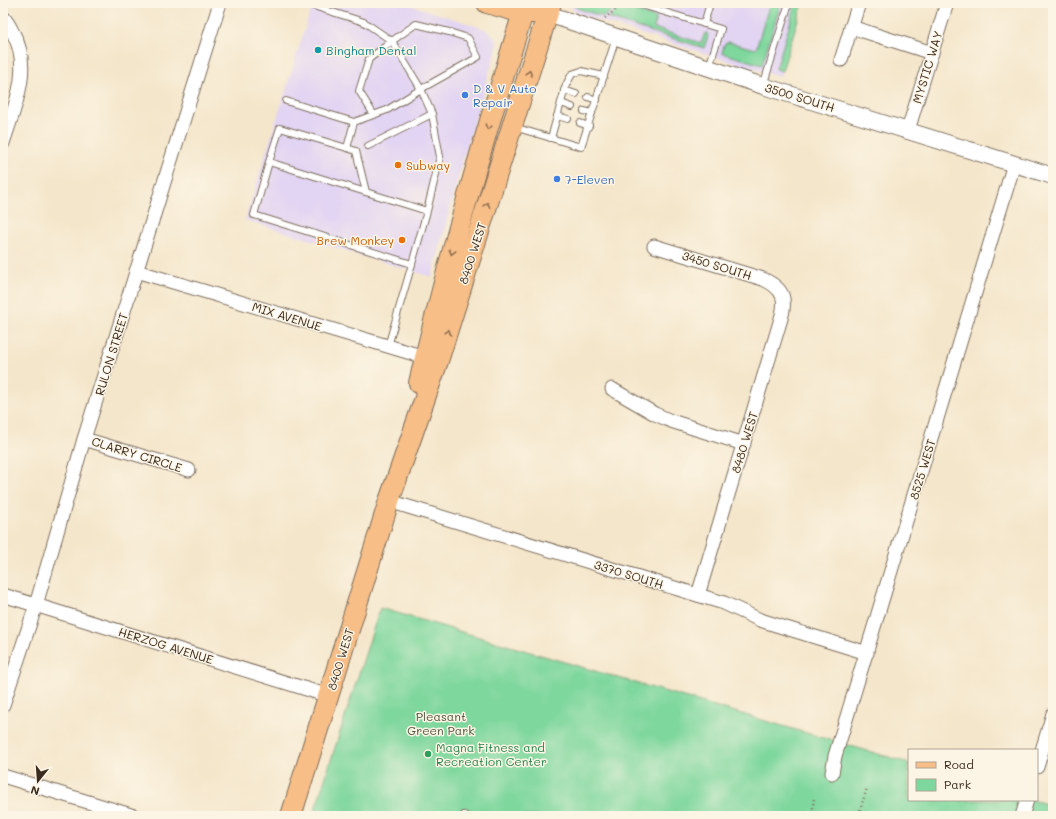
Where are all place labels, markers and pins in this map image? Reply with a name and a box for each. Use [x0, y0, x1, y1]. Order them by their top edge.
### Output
place label: Bingham Dental [326, 42, 416, 58]
marker: Bingham Dental [313, 45, 323, 55]
place label: D & V Auto Repair [473, 80, 536, 110]
marker: D & V Auto Repair [460, 90, 470, 100]
place label: Subway [406, 157, 450, 173]
marker: Subway [393, 160, 403, 170]
place label: 7-Eleven [565, 171, 614, 187]
marker: 7-Eleven [552, 174, 562, 184]
place label: Brew Monkey [317, 232, 394, 248]
marker: Brew Monkey [397, 235, 407, 245]
place label: Magna Fitness and Recreation Center [436, 739, 547, 769]
marker: Magna Fitness and Recreation Center [423, 749, 433, 759]

